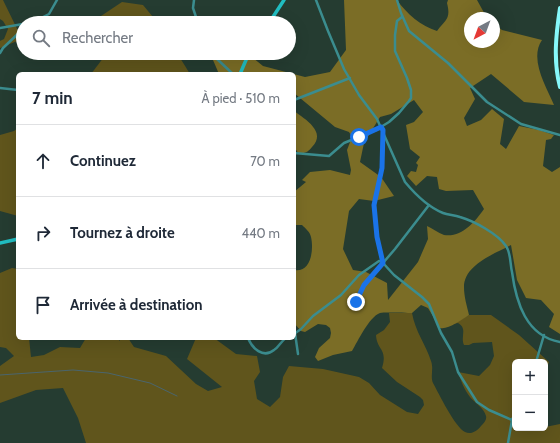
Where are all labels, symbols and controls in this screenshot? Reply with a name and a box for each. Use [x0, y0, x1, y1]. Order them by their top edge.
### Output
north arrow [464, 12, 500, 48]
search box [16, 16, 296, 60]
icon: search [30, 27, 52, 49]
text: Rechercher [62, 29, 133, 47]
text: 7 min [32, 88, 73, 108]
text: À pied · 510 m [202, 90, 280, 106]
route start [350, 128, 368, 146]
icon: ahead [32, 150, 54, 172]
text: Continuez [70, 152, 136, 170]
text: 70 m [250, 153, 280, 169]
icon: right [32, 222, 54, 244]
text: Tournez à droite [70, 224, 175, 242]
text: 440 m [242, 225, 280, 241]
route end [347, 293, 365, 311]
icon: arrive [32, 294, 54, 316]
text: Arrivée à destination [70, 296, 202, 314]
map controls [512, 359, 548, 431]
button: + [512, 359, 548, 395]
button: − [512, 395, 548, 431]

